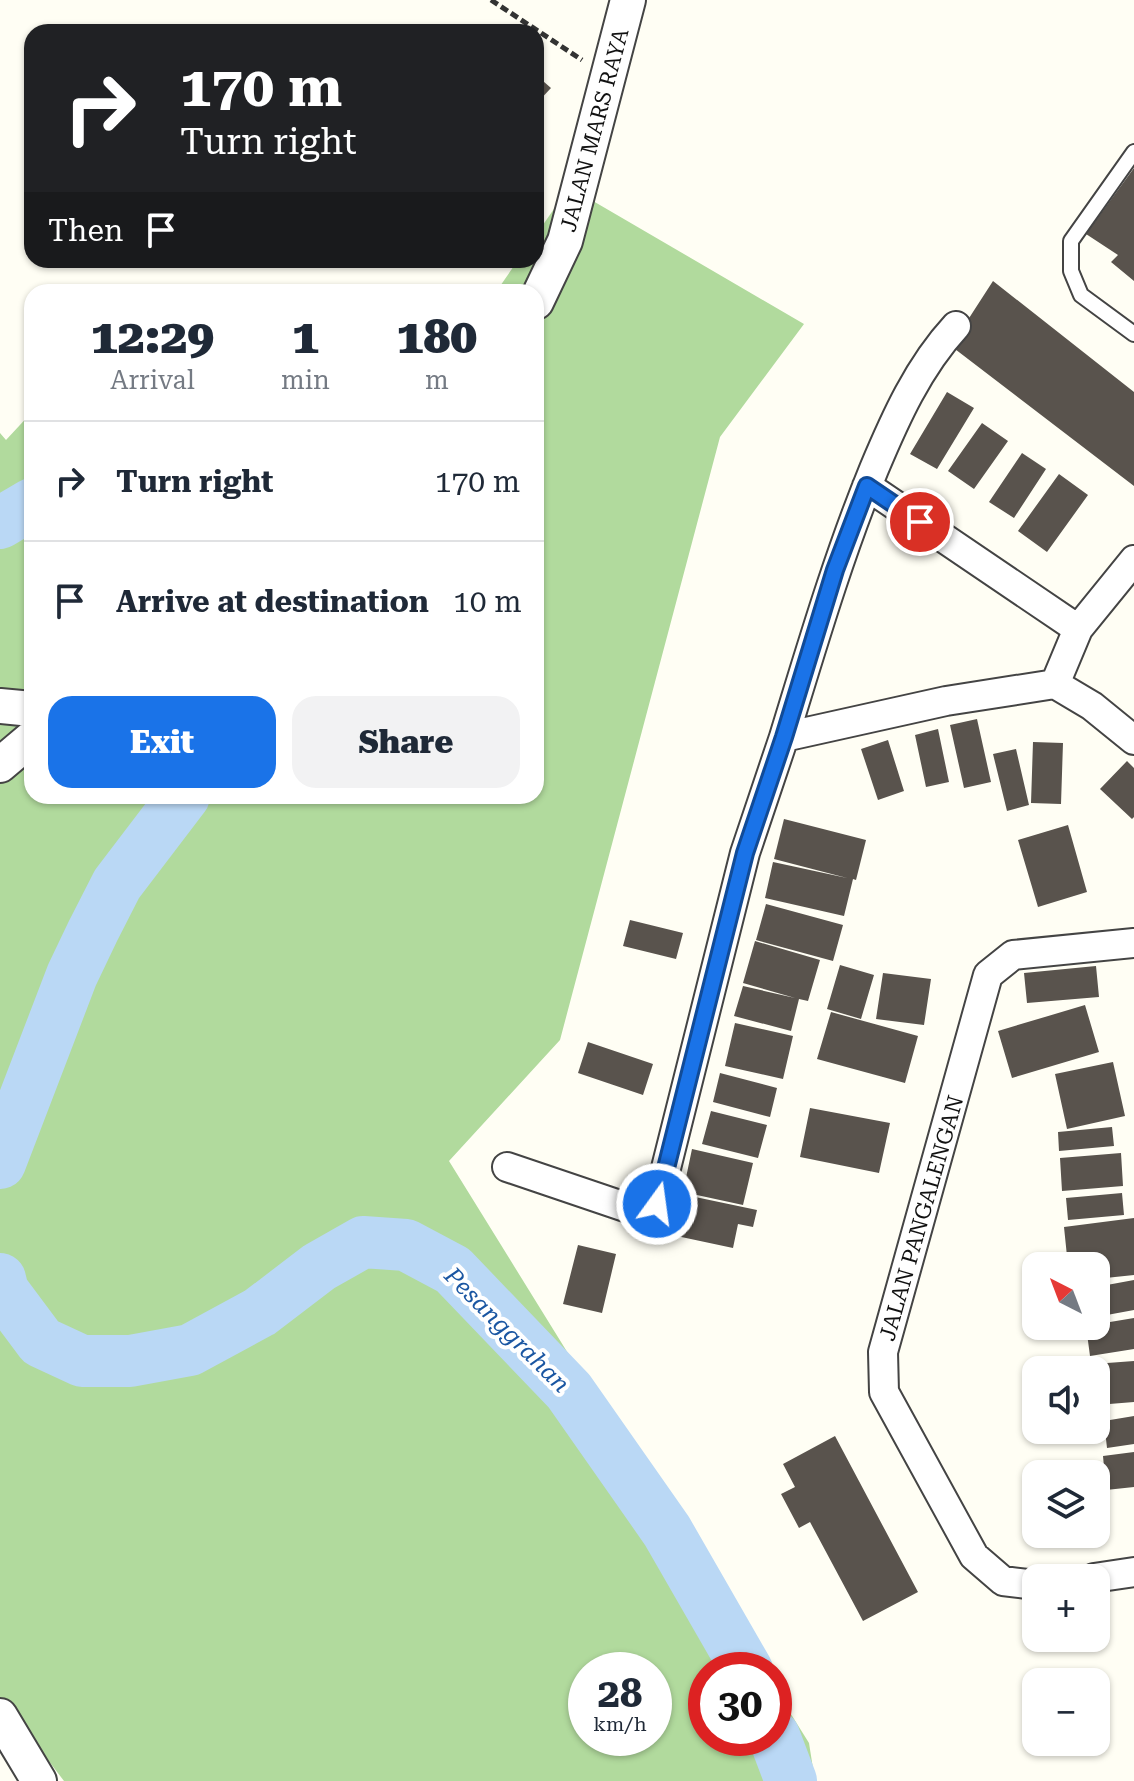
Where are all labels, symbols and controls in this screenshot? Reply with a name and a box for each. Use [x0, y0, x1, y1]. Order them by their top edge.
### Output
street label: JALAN MARS RAYA [555, 25, 634, 234]
text: 170 m [180, 54, 342, 120]
icon: right [48, 56, 152, 160]
text: Turn right [180, 121, 357, 163]
icon: arrive [139, 208, 183, 252]
text: Then [48, 213, 123, 248]
text: 12:29 [91, 309, 214, 365]
text: 1 [292, 309, 319, 365]
text: 180 [397, 309, 477, 365]
text: Arrival [110, 365, 195, 395]
text: min [281, 365, 330, 395]
text: m [425, 365, 449, 395]
icon: right [48, 459, 92, 503]
text: Turn right [116, 464, 273, 499]
text: 170 m [435, 464, 520, 499]
pin [886, 488, 954, 556]
icon: arrive [898, 500, 942, 544]
icon: arrive [48, 579, 92, 623]
text: Arrive at destination [116, 584, 429, 619]
text: 10 m [453, 584, 522, 619]
button: Exit [48, 696, 276, 788]
button: Share [292, 696, 520, 788]
street label: JALAN PANGALENGAN [874, 1093, 968, 1344]
position arrow [615, 1162, 699, 1246]
north arrow [1022, 1252, 1110, 1340]
map controls [1022, 1252, 1110, 1756]
water label: Pesanggrahan [438, 1261, 575, 1398]
button: sound [1022, 1356, 1110, 1444]
button: layers [1022, 1460, 1110, 1548]
button: + [1022, 1564, 1110, 1652]
speed limit sign: 30 [688, 1652, 792, 1756]
button: − [1022, 1668, 1110, 1756]
text: 28 [598, 1670, 642, 1717]
text: km/h [593, 1712, 647, 1736]

